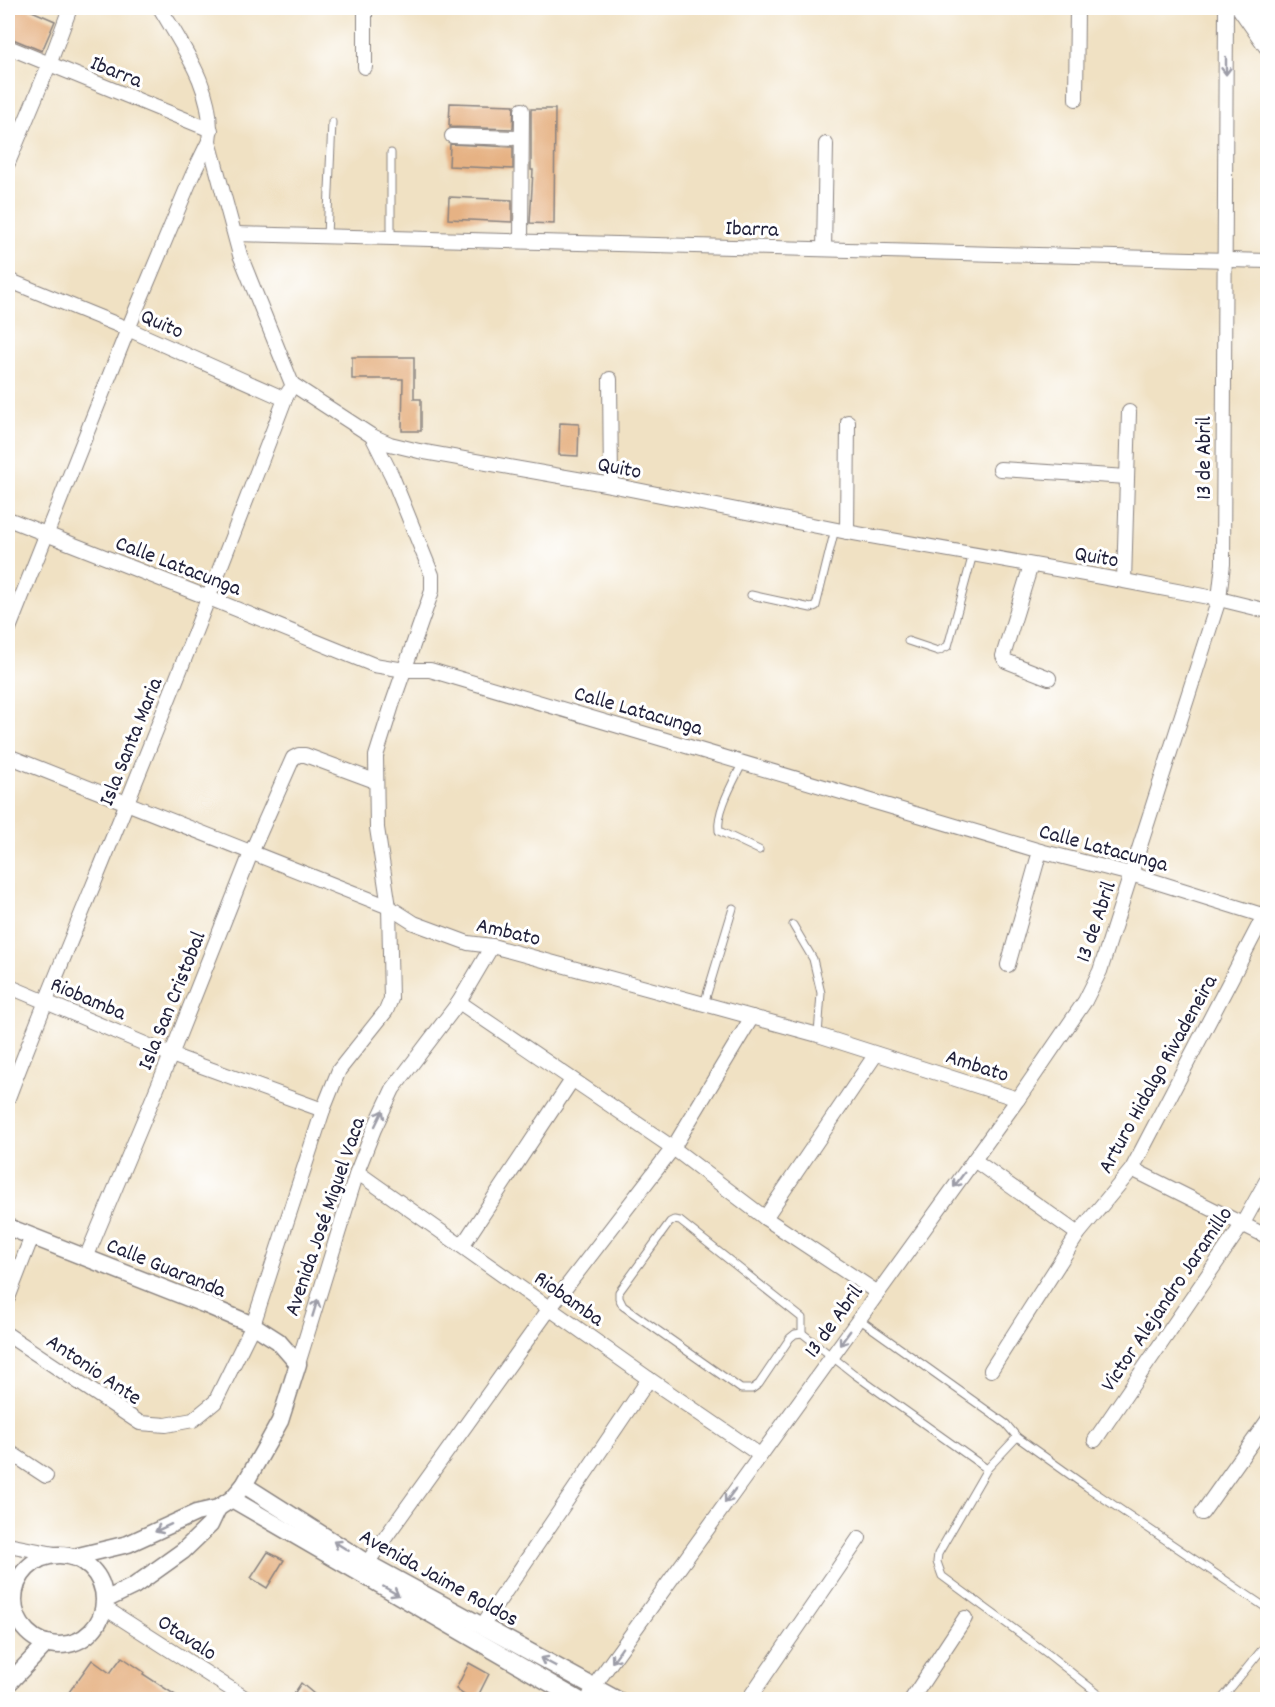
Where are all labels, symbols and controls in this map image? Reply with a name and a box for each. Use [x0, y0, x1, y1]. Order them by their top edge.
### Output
street label: Ibarra [85, 49, 147, 98]
one-way arrow [1220, 55, 1232, 75]
street label: Ibarra [725, 214, 780, 247]
street label: Quito [135, 302, 188, 348]
street label: 13 de Abril [1190, 416, 1221, 500]
street label: Quito [595, 450, 644, 489]
street label: Calle Latacunga [110, 529, 246, 606]
street label: Quito [1072, 539, 1121, 578]
street label: Isla Santa Maria [92, 673, 172, 811]
street label: Calle Latacunga [570, 679, 707, 746]
street label: Calle Latacunga [1035, 817, 1172, 882]
street label: 13 de Abril [1069, 878, 1126, 967]
street label: Ambato [473, 911, 543, 956]
street label: Isla San Cristobal [131, 927, 215, 1075]
street label: Arturo Hidalgo Rivadeneira [1091, 969, 1227, 1180]
street label: Riobamba [45, 970, 131, 1030]
street label: Ambato [941, 1043, 1013, 1092]
one-way arrow [374, 1109, 386, 1127]
street label: Avenida José Miguel Vaca [278, 1113, 375, 1321]
one-way arrow [953, 1172, 965, 1188]
street label: Victor Alejandro Jaramillo [1094, 1201, 1241, 1399]
street label: Calle Guaranda [101, 1231, 231, 1308]
street label: Riobamba [527, 1264, 610, 1336]
street label: 13 de Abril [798, 1279, 872, 1365]
one-way arrow [311, 1299, 322, 1318]
street label: Antonio Ante [39, 1328, 147, 1414]
one-way arrow [839, 1330, 851, 1346]
one-way arrow [724, 1487, 736, 1504]
one-way arrow [155, 1522, 173, 1534]
street label: Avenida Jaime Roldos [353, 1522, 524, 1636]
one-way arrow [333, 1540, 350, 1552]
one-way arrow [383, 1586, 400, 1598]
street label: Otavalo [150, 1608, 222, 1670]
one-way arrow [611, 1646, 623, 1662]
one-way arrow [539, 1656, 557, 1667]

